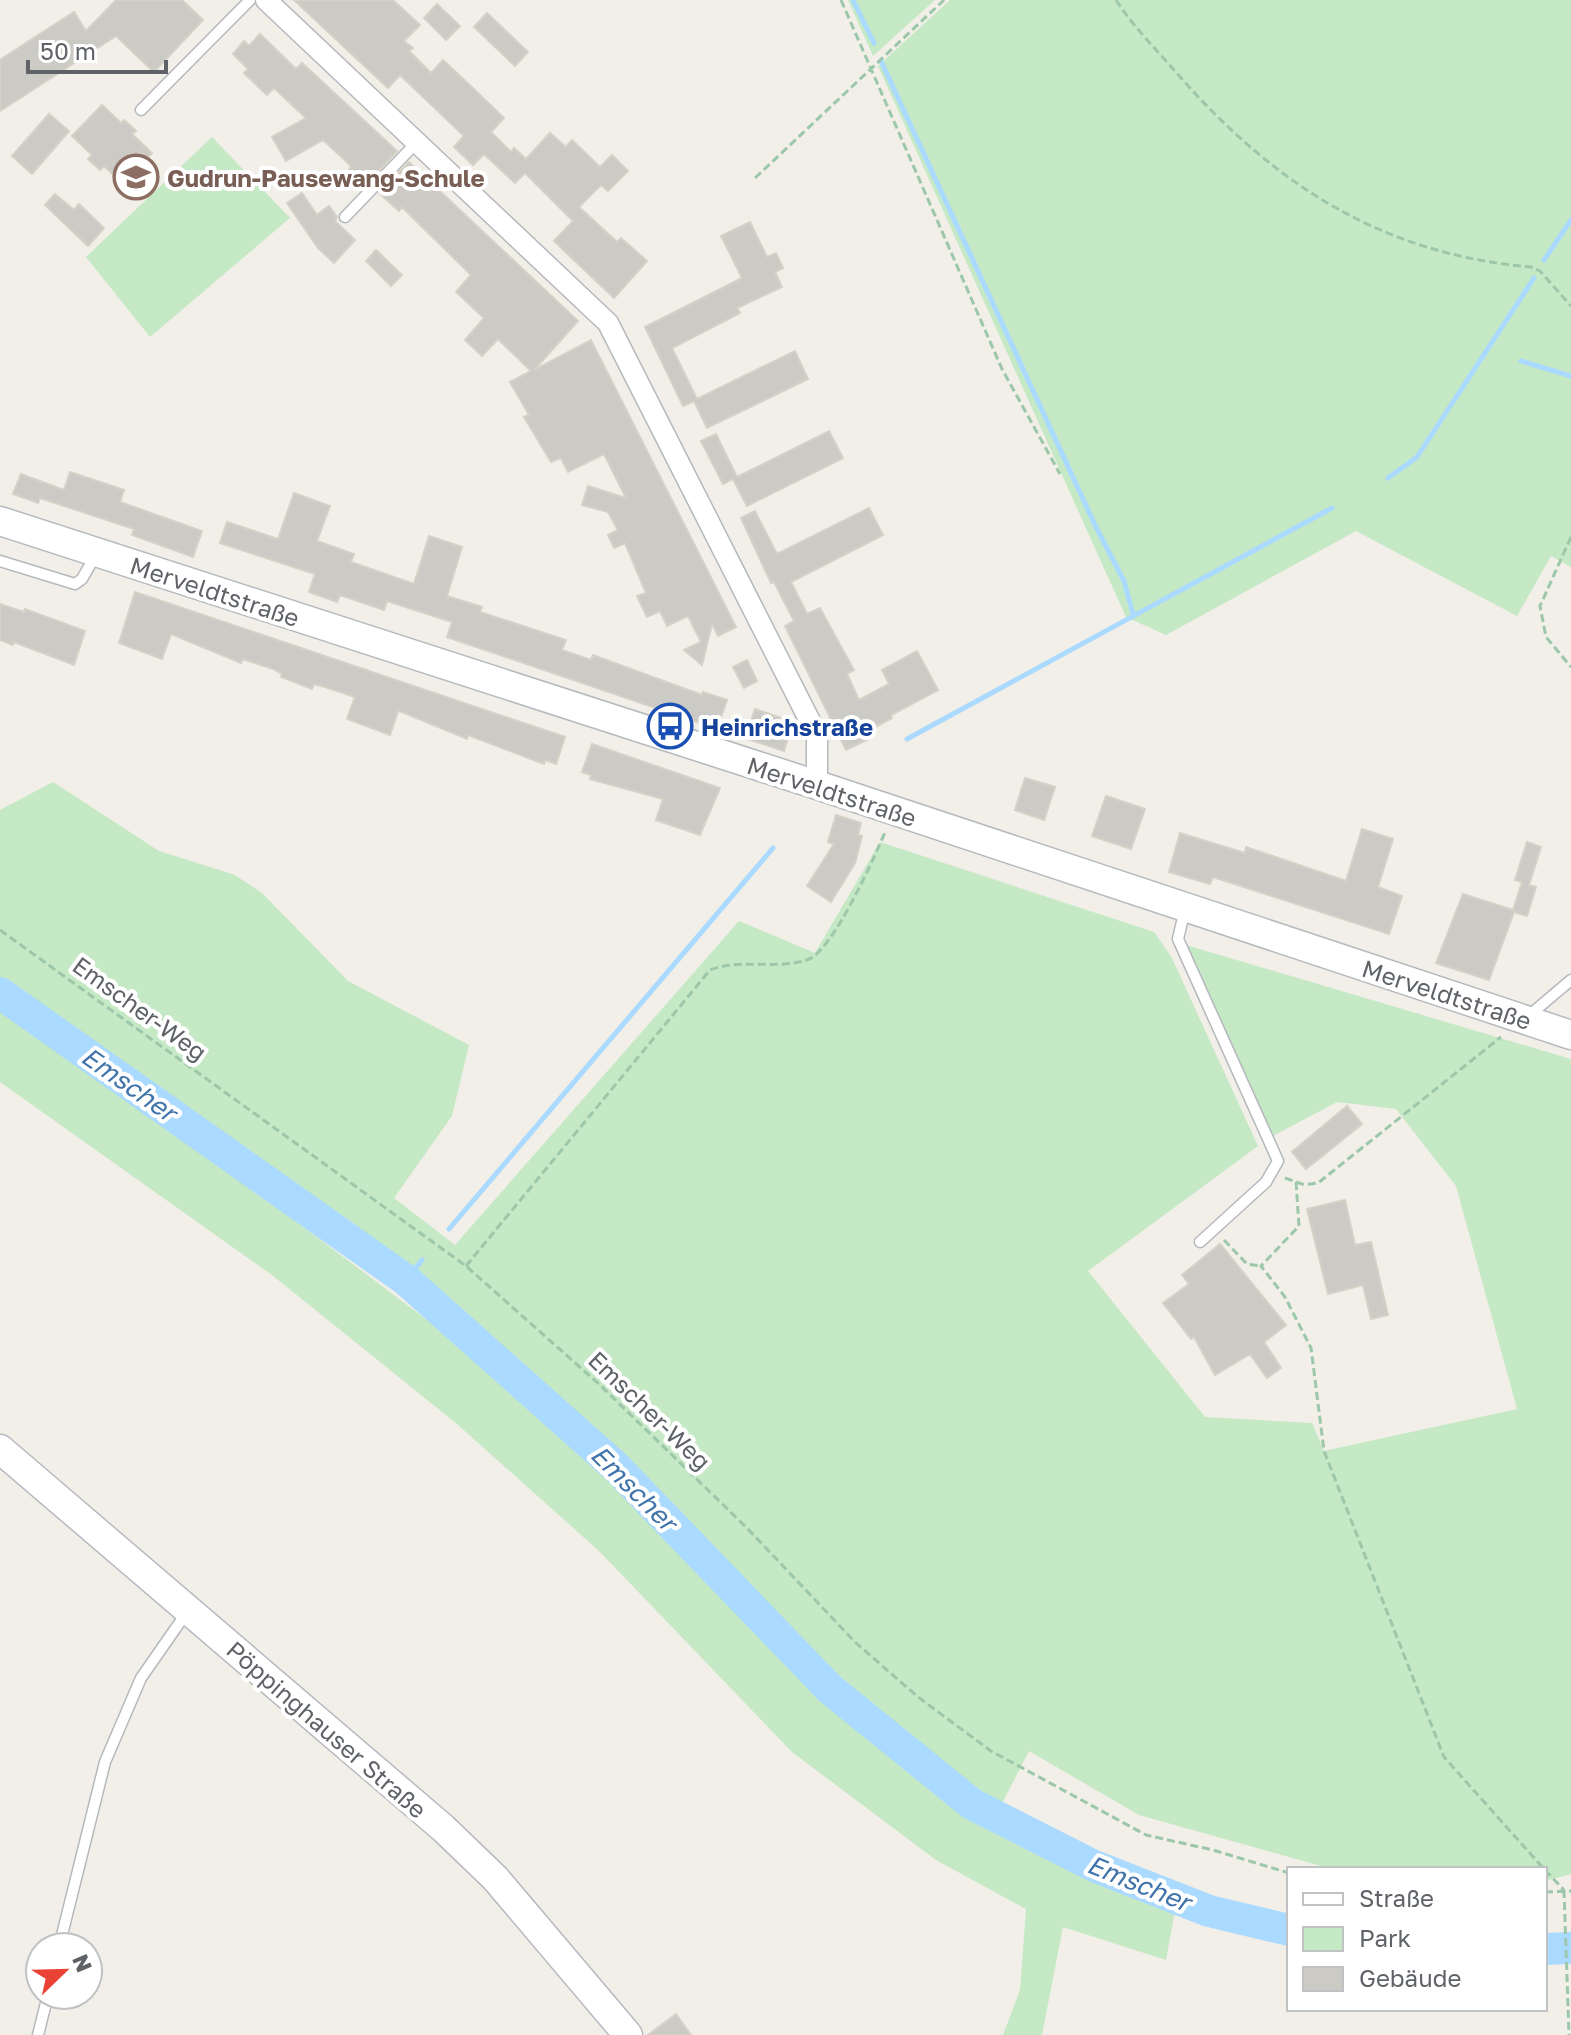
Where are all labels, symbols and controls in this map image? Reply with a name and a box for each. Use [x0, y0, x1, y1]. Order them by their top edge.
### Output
scale bar [28, 24, 166, 74]
text: 50 m [40, 36, 96, 65]
school or university icon: Gudrun-Pausewang-Schule [112, 153, 160, 201]
place label: Gudrun-Pausewang-Schule [167, 163, 485, 192]
street label: Merveldtstraße [127, 550, 303, 632]
bus stop icon: Heinrichstraße [646, 702, 694, 750]
place label: Heinrichstraße [701, 712, 873, 741]
street label: Merveldtstraße [744, 750, 920, 832]
street label: Emscher-Weg [67, 950, 213, 1066]
street label: Merveldtstraße [1359, 953, 1535, 1035]
water label: Emscher [76, 1040, 185, 1130]
street label: Emscher-Weg [583, 1345, 717, 1475]
water label: Emscher [585, 1439, 686, 1540]
street label: Pöppinghauser Straße [221, 1634, 433, 1824]
water label: Emscher [1083, 1848, 1198, 1919]
legend [1287, 1867, 1547, 2011]
text: Straße [1359, 1883, 1434, 1912]
text: Park [1359, 1923, 1411, 1952]
north arrow [24, 1931, 104, 2011]
text: N [67, 1950, 99, 1976]
text: Gebäude [1359, 1963, 1461, 1992]

